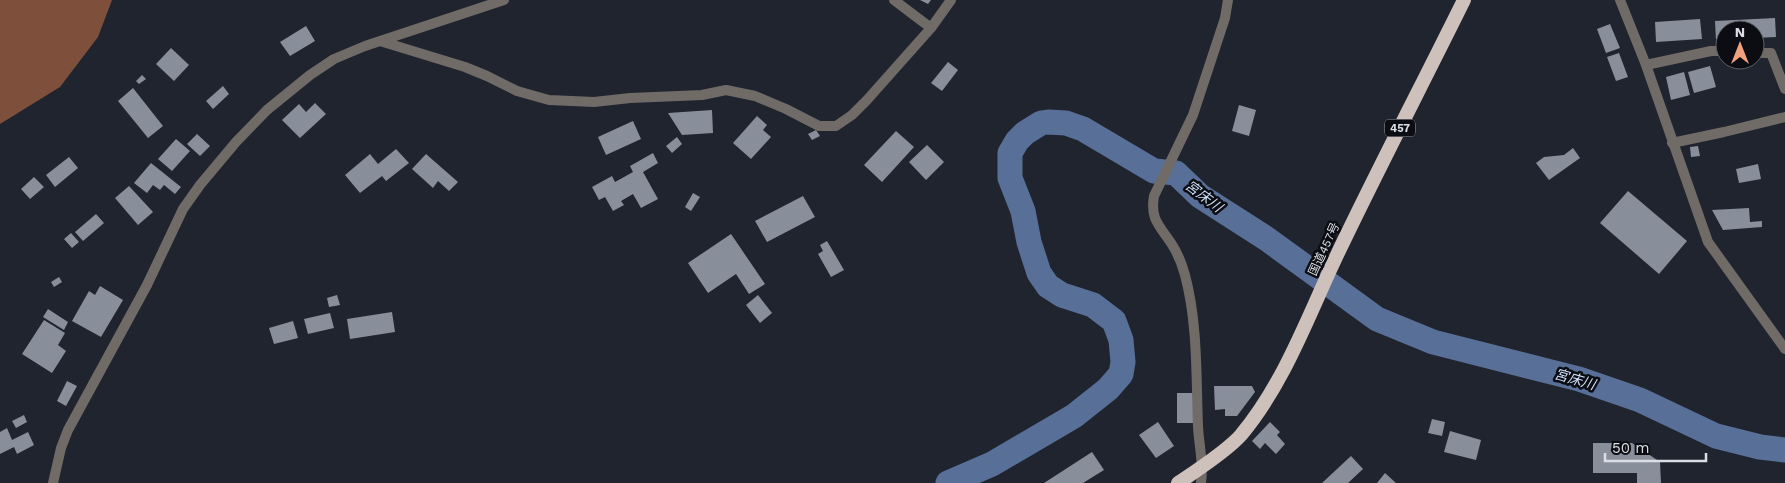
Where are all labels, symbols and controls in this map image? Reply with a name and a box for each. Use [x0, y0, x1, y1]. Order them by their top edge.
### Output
north arrow [1715, 20, 1765, 70]
text: N [1735, 24, 1745, 40]
road number: 457 [1385, 120, 1415, 136]
water label: 宮床川 [1182, 177, 1227, 216]
street label: 国道457号 [1306, 220, 1342, 278]
water label: 宮床川 [1553, 366, 1599, 393]
scale bar [1605, 430, 1706, 462]
text: 50 m [1612, 439, 1649, 457]

